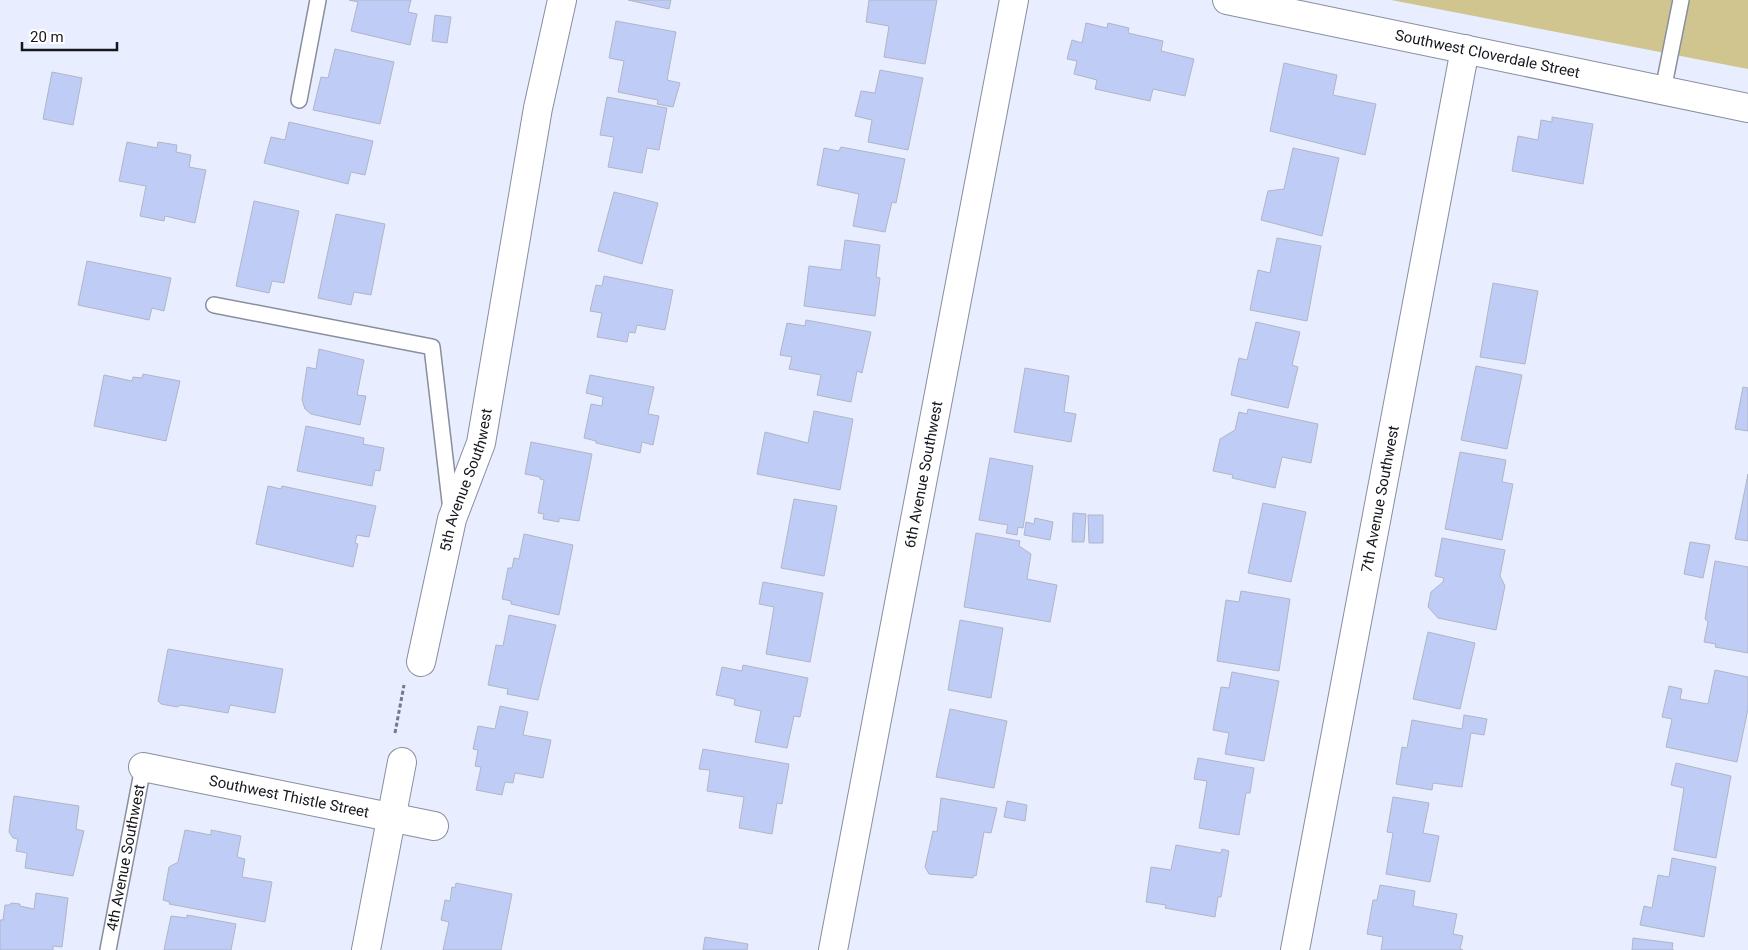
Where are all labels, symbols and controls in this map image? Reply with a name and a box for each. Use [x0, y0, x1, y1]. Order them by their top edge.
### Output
scale bar [22, 20, 118, 52]
street label: Southwest Cloverdale Street [1393, 26, 1582, 82]
text: 20 m [30, 28, 64, 46]
street label: 6th Avenue Southwest [901, 400, 946, 549]
street label: 5th Avenue Southwest [436, 407, 496, 553]
street label: 7th Avenue Southwest [1357, 424, 1403, 574]
street label: Southwest Thistle Street [207, 772, 371, 822]
street label: 4th Avenue Southwest [103, 783, 149, 933]

